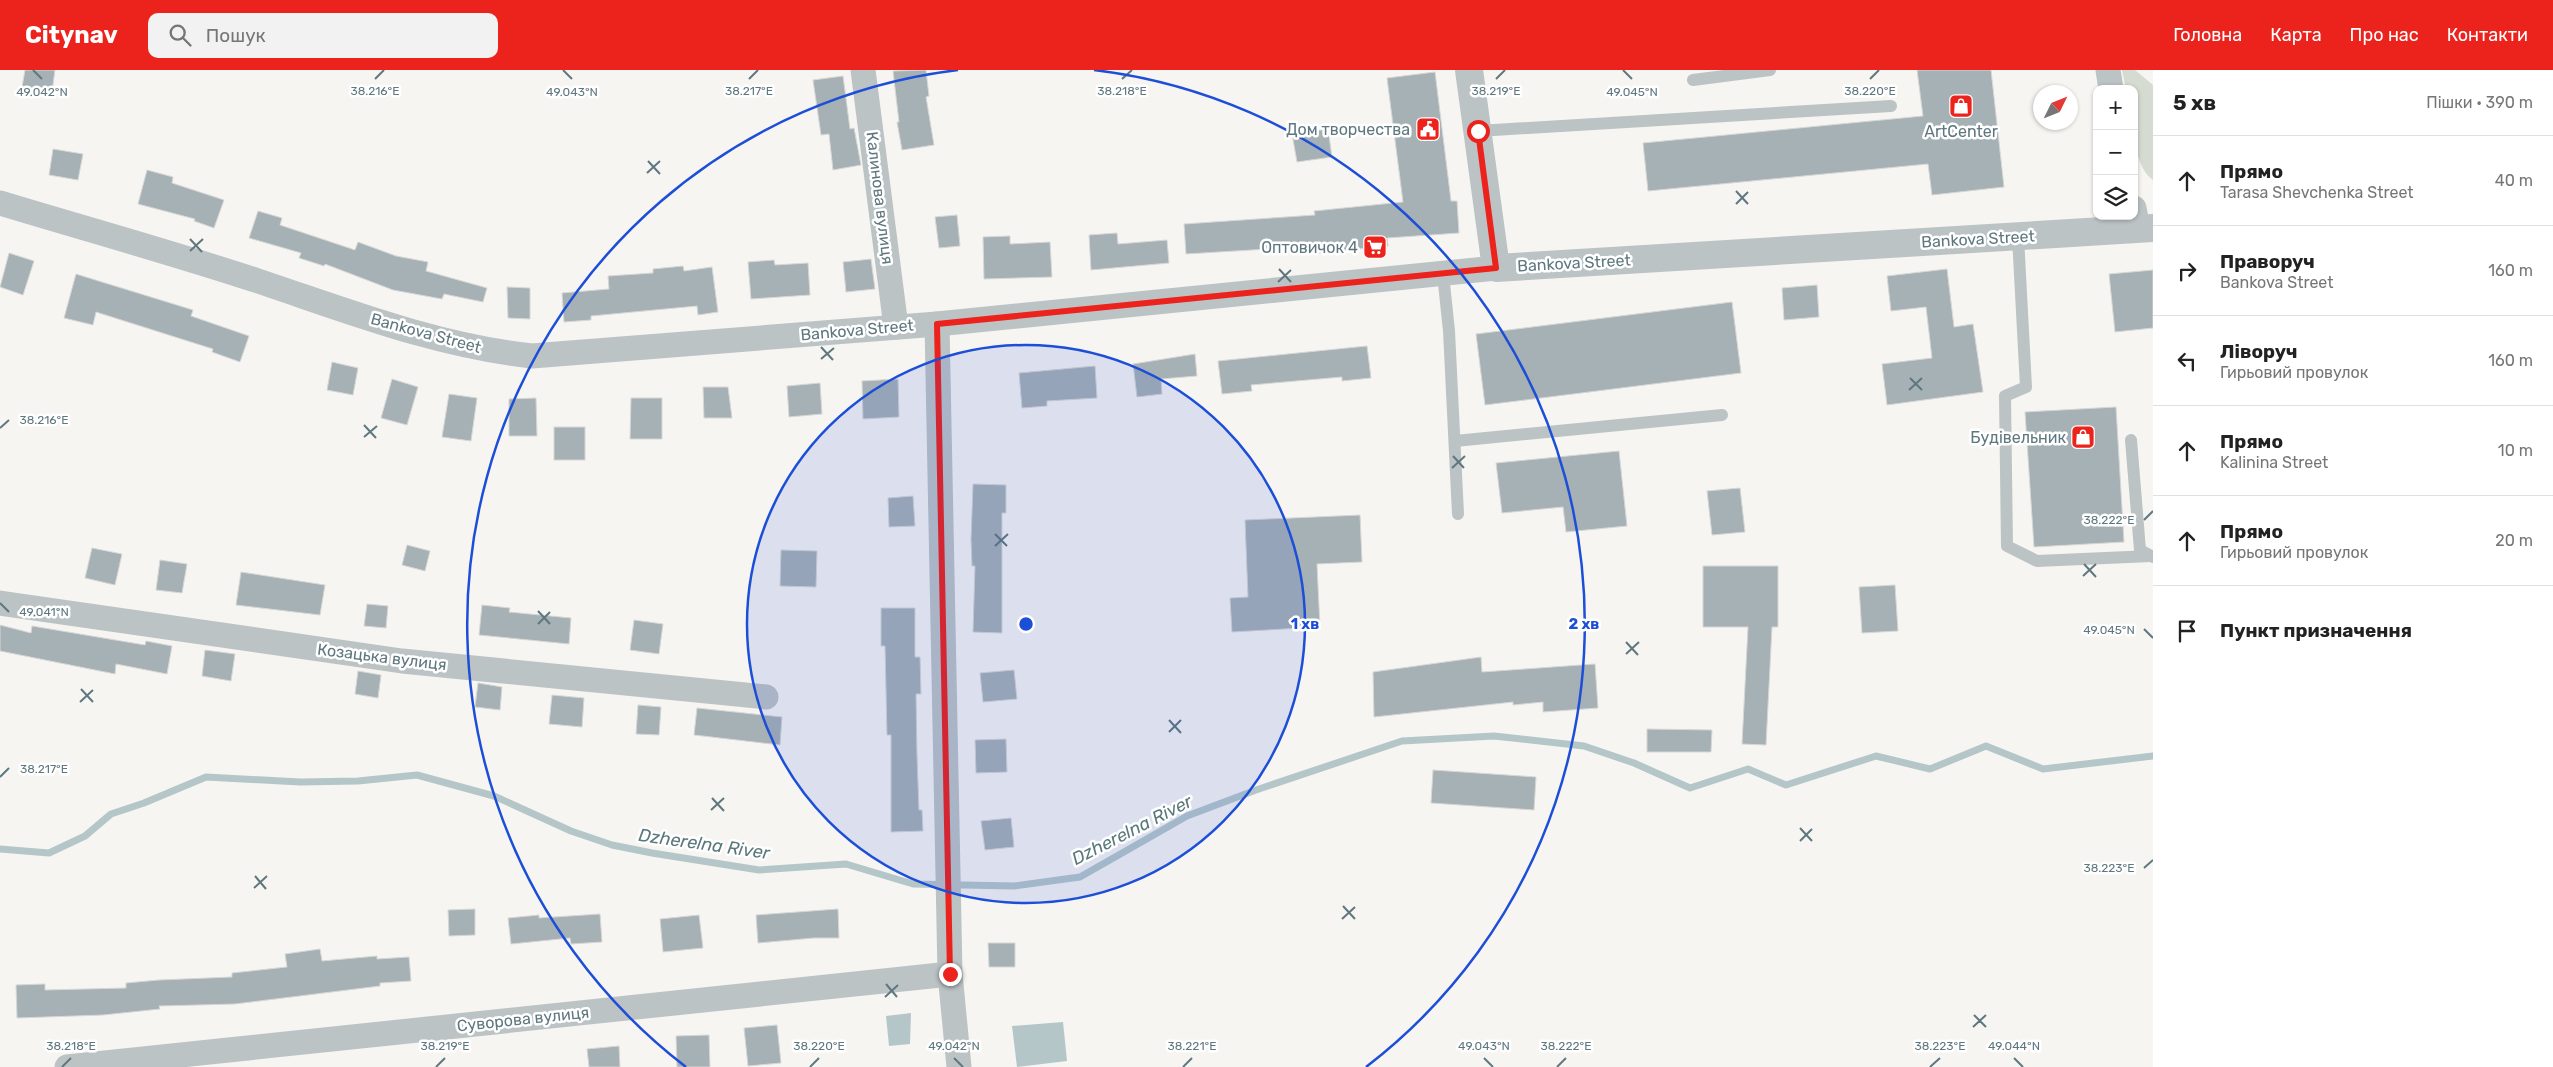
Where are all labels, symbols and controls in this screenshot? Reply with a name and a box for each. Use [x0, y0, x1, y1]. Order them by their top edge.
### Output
search box [148, 13, 498, 58]
text: Citynav [25, 21, 118, 49]
icon: search [166, 21, 194, 49]
text: Пошук [206, 24, 266, 47]
text: Головна [2173, 24, 2242, 46]
text: Карта [2270, 24, 2322, 46]
text: Про нас [2350, 24, 2419, 46]
text: Контакти [2447, 24, 2528, 46]
text: 38.216°E [350, 84, 400, 98]
text: 38.217°E [725, 84, 773, 98]
text: 38.218°E [1097, 84, 1147, 98]
text: 38.219°E [1472, 84, 1520, 98]
text: 38.220°E [1844, 84, 1896, 98]
text: 49.042°N [16, 85, 68, 99]
text: 49.043°N [546, 85, 598, 99]
text: 49.045°N [1606, 85, 1658, 99]
north arrow [2033, 85, 2078, 130]
map controls [2093, 85, 2138, 220]
button: + [2093, 85, 2138, 130]
text: 5 хв [2173, 90, 2216, 115]
shop icon: ArtCenter [1948, 93, 1974, 119]
text: Пішки · 390 m [2426, 93, 2533, 112]
public building icon: Дом творчества [1415, 116, 1441, 142]
place label: Дом творчества [1286, 120, 1410, 139]
route start [1467, 120, 1490, 143]
place label: ArtCenter [1924, 122, 1998, 141]
button: − [2093, 130, 2138, 175]
street label: Калинова вулиця [862, 131, 898, 265]
text: Прямо [2220, 160, 2283, 183]
icon: ahead [2173, 167, 2201, 195]
text: 40 m [2495, 171, 2533, 190]
button: layers [2093, 175, 2138, 220]
text: Tarasa Shevchenka Street [2220, 183, 2414, 202]
street label: Bankova Street [1921, 227, 2035, 251]
supermarket icon: Оптовичок 4 [1362, 234, 1388, 260]
place label: Оптовичок 4 [1261, 238, 1358, 257]
text: Праворуч [2220, 250, 2315, 273]
street label: Bankova Street [1517, 251, 1631, 275]
icon: right [2173, 257, 2201, 285]
text: 160 m [2488, 261, 2533, 280]
text: Bankova Street [2220, 273, 2334, 292]
street label: Bankova Street [369, 309, 483, 357]
street label: Bankova Street [800, 316, 914, 344]
text: Ліворуч [2220, 340, 2297, 363]
icon: left [2173, 347, 2201, 375]
text: 160 m [2488, 351, 2533, 370]
text: Гирьовий провулок [2220, 363, 2368, 382]
text: 38.216°E [19, 413, 69, 427]
shop icon: Будівельник [2070, 424, 2096, 450]
place label: Будівельник [1970, 428, 2066, 447]
text: Прямо [2220, 430, 2283, 453]
icon: ahead [2173, 437, 2201, 465]
text: 10 m [2498, 441, 2533, 460]
text: Kalinina Street [2220, 453, 2328, 472]
text: 38.222°E [2084, 513, 2134, 527]
text: Прямо [2220, 520, 2283, 543]
icon: ahead [2173, 527, 2201, 555]
text: 20 m [2495, 531, 2533, 550]
text: Гирьовий провулок [2220, 543, 2368, 562]
text: 49.041°N [19, 605, 69, 619]
centre of rings [1017, 615, 1035, 633]
text: 1 хв [1291, 615, 1319, 633]
text: 2 хв [1569, 615, 1599, 633]
icon: arrive [2173, 617, 2201, 645]
text: Пункт призначення [2220, 619, 2412, 642]
text: 49.045°N [2083, 623, 2135, 637]
street label: Козацька вулиця [316, 640, 448, 674]
text: 38.217°E [20, 762, 68, 776]
water label: Dzherelna River [1068, 790, 1197, 870]
water label: Dzherelna River [637, 824, 772, 864]
text: 38.223°E [2084, 861, 2134, 875]
route end [939, 963, 962, 986]
street label: Суворова вулиця [456, 1003, 590, 1035]
text: 38.218°E [46, 1039, 96, 1053]
text: 38.219°E [421, 1039, 469, 1053]
text: 38.220°E [793, 1039, 845, 1053]
text: 49.042°N [928, 1039, 980, 1053]
text: 38.221°E [1168, 1039, 1216, 1053]
text: 49.043°N [1458, 1039, 1510, 1053]
text: 38.222°E [1541, 1039, 1591, 1053]
text: 38.223°E [1915, 1039, 1965, 1053]
text: 49.044°N [1988, 1039, 2040, 1053]

